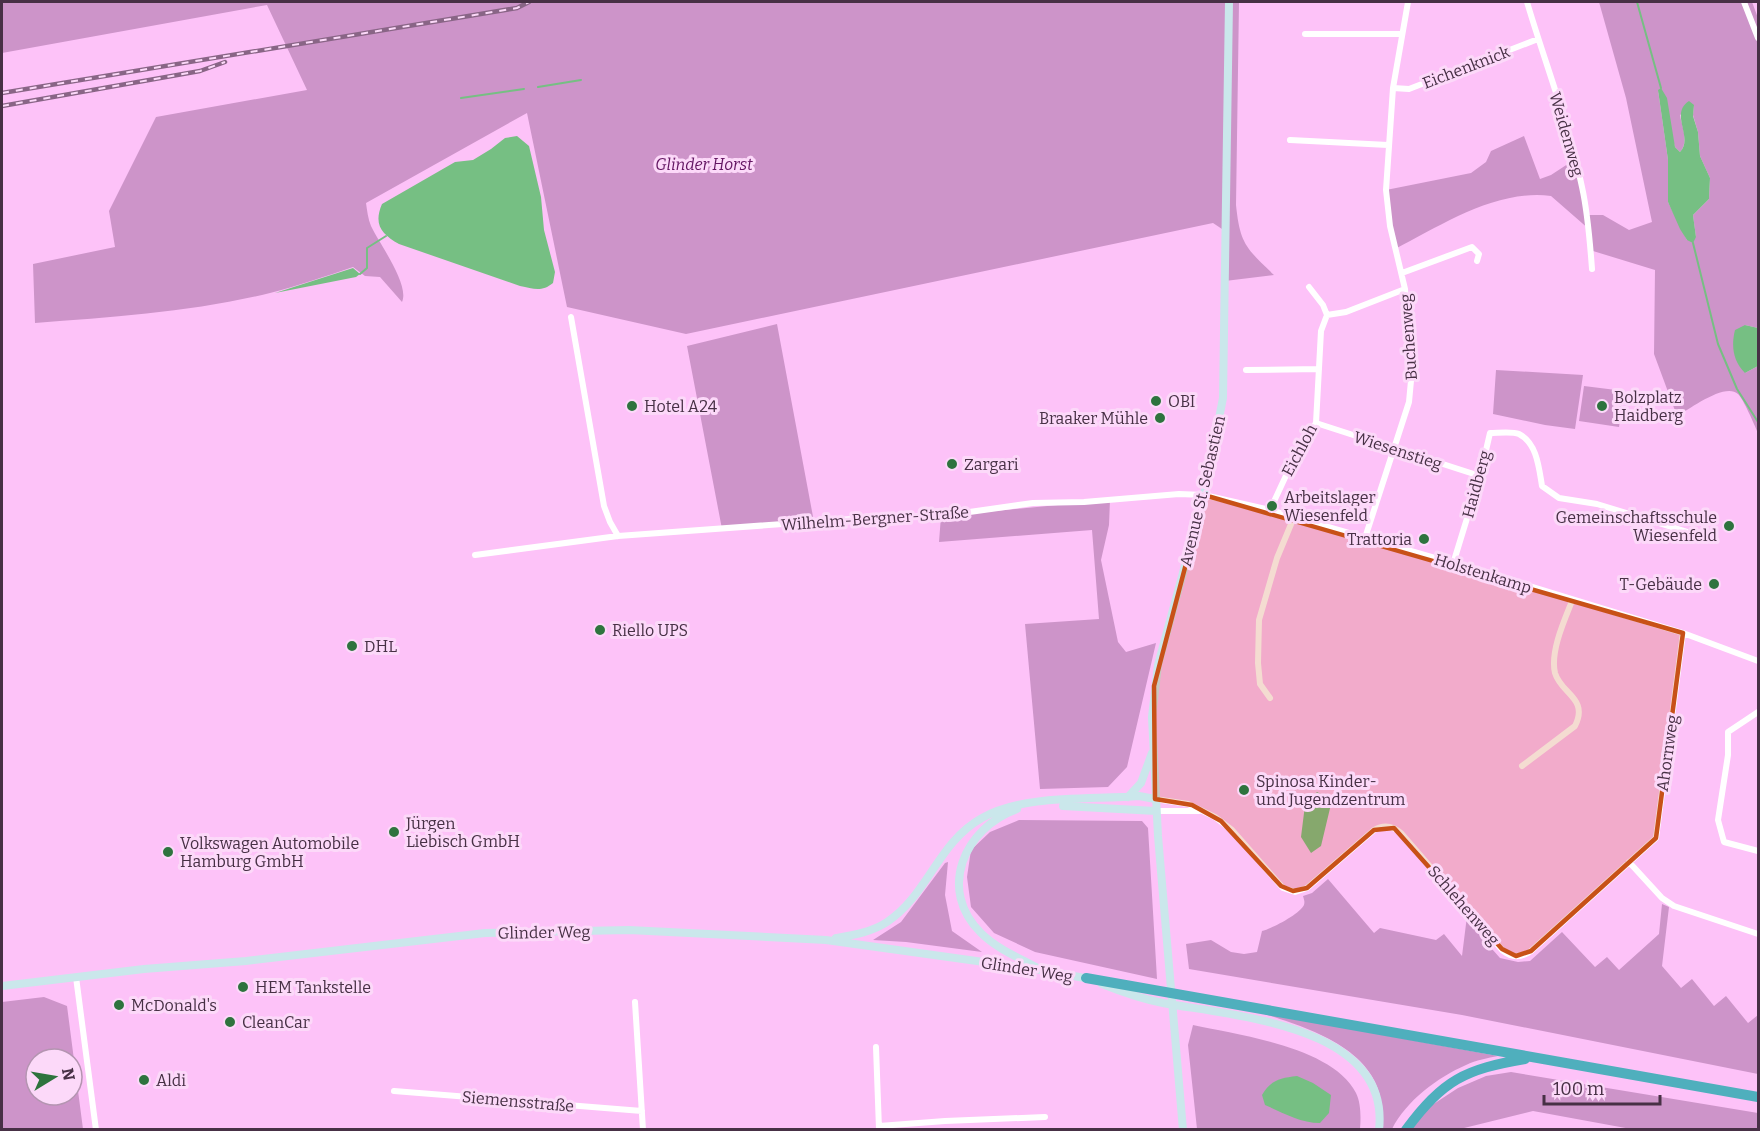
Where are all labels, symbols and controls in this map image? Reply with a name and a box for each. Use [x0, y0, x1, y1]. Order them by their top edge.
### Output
street label: Eichenknick [1420, 42, 1513, 93]
street label: Weidenweg [1545, 90, 1588, 179]
park label: Glinder Horst [655, 155, 753, 174]
street label: Buchenweg [1396, 293, 1421, 381]
place label: Bolzplatz Haidberg [1614, 388, 1683, 425]
place label: OBI [1168, 392, 1195, 411]
marker: OBI [1149, 394, 1163, 408]
place label: Hotel A24 [644, 397, 718, 416]
marker: Hotel A24 [625, 399, 639, 413]
marker: Bolzplatz Haidberg [1595, 399, 1609, 413]
place label: Braaker Mühle [1039, 409, 1148, 428]
marker: Braaker Mühle [1153, 411, 1167, 425]
street label: Avenue St. Sebastien [1176, 414, 1229, 568]
street label: Eichloh [1278, 421, 1321, 479]
street label: Wiesenstieg [1351, 427, 1444, 474]
street label: Haidberg [1458, 448, 1495, 520]
place label: Zargari [964, 455, 1019, 474]
marker: Zargari [945, 457, 959, 471]
place label: Arbeitslager Wiesenfeld [1284, 488, 1376, 525]
marker: Arbeitslager Wiesenfeld [1265, 499, 1279, 513]
street label: Wilhelm-Bergner-Straße [781, 502, 970, 535]
place label: Gemeinschaftsschule Wiesenfeld [1556, 508, 1718, 545]
marker: Gemeinschaftsschule Wiesenfeld [1722, 519, 1736, 533]
place label: Trattoria [1347, 530, 1412, 549]
marker: Trattoria [1417, 532, 1431, 546]
street label: Holstenkamp [1432, 550, 1534, 597]
place label: T-Gebäude [1620, 575, 1702, 594]
marker: T-Gebäude [1707, 577, 1721, 591]
place label: Riello UPS [612, 621, 688, 640]
marker: Riello UPS [593, 623, 607, 637]
place label: DHL [364, 637, 397, 656]
marker: DHL [345, 639, 359, 653]
street label: Ahornweg [1653, 714, 1682, 793]
place label: Spinosa Kinder- und Jugendzentrum [1256, 772, 1405, 809]
marker: Spinosa Kinder- und Jugendzentrum [1237, 783, 1251, 797]
place label: Jürgen Liebisch GmbH [405, 814, 520, 851]
marker: Jürgen Liebisch GmbH [387, 825, 401, 839]
place label: Volkswagen Automobile Hamburg GmbH [180, 834, 359, 871]
marker: Volkswagen Automobile Hamburg GmbH [161, 845, 175, 859]
street label: Schlehenweg [1424, 862, 1503, 949]
street label: Glinder Weg [498, 922, 590, 943]
street label: Glinder Weg [980, 953, 1074, 986]
place label: HEM Tankstelle [255, 978, 371, 997]
marker: HEM Tankstelle [236, 980, 250, 994]
place label: McDonald's [131, 996, 217, 1015]
marker: McDonald's [112, 998, 126, 1012]
place label: CleanCar [242, 1013, 310, 1032]
marker: CleanCar [223, 1015, 237, 1029]
north arrow [24, 1047, 84, 1107]
text: N [58, 1066, 79, 1082]
scale bar [1544, 1068, 1660, 1106]
place label: Aldi [156, 1071, 186, 1090]
marker: Aldi [137, 1073, 151, 1087]
text: 100 m [1553, 1078, 1604, 1100]
street label: Siemensstraße [461, 1087, 575, 1116]

